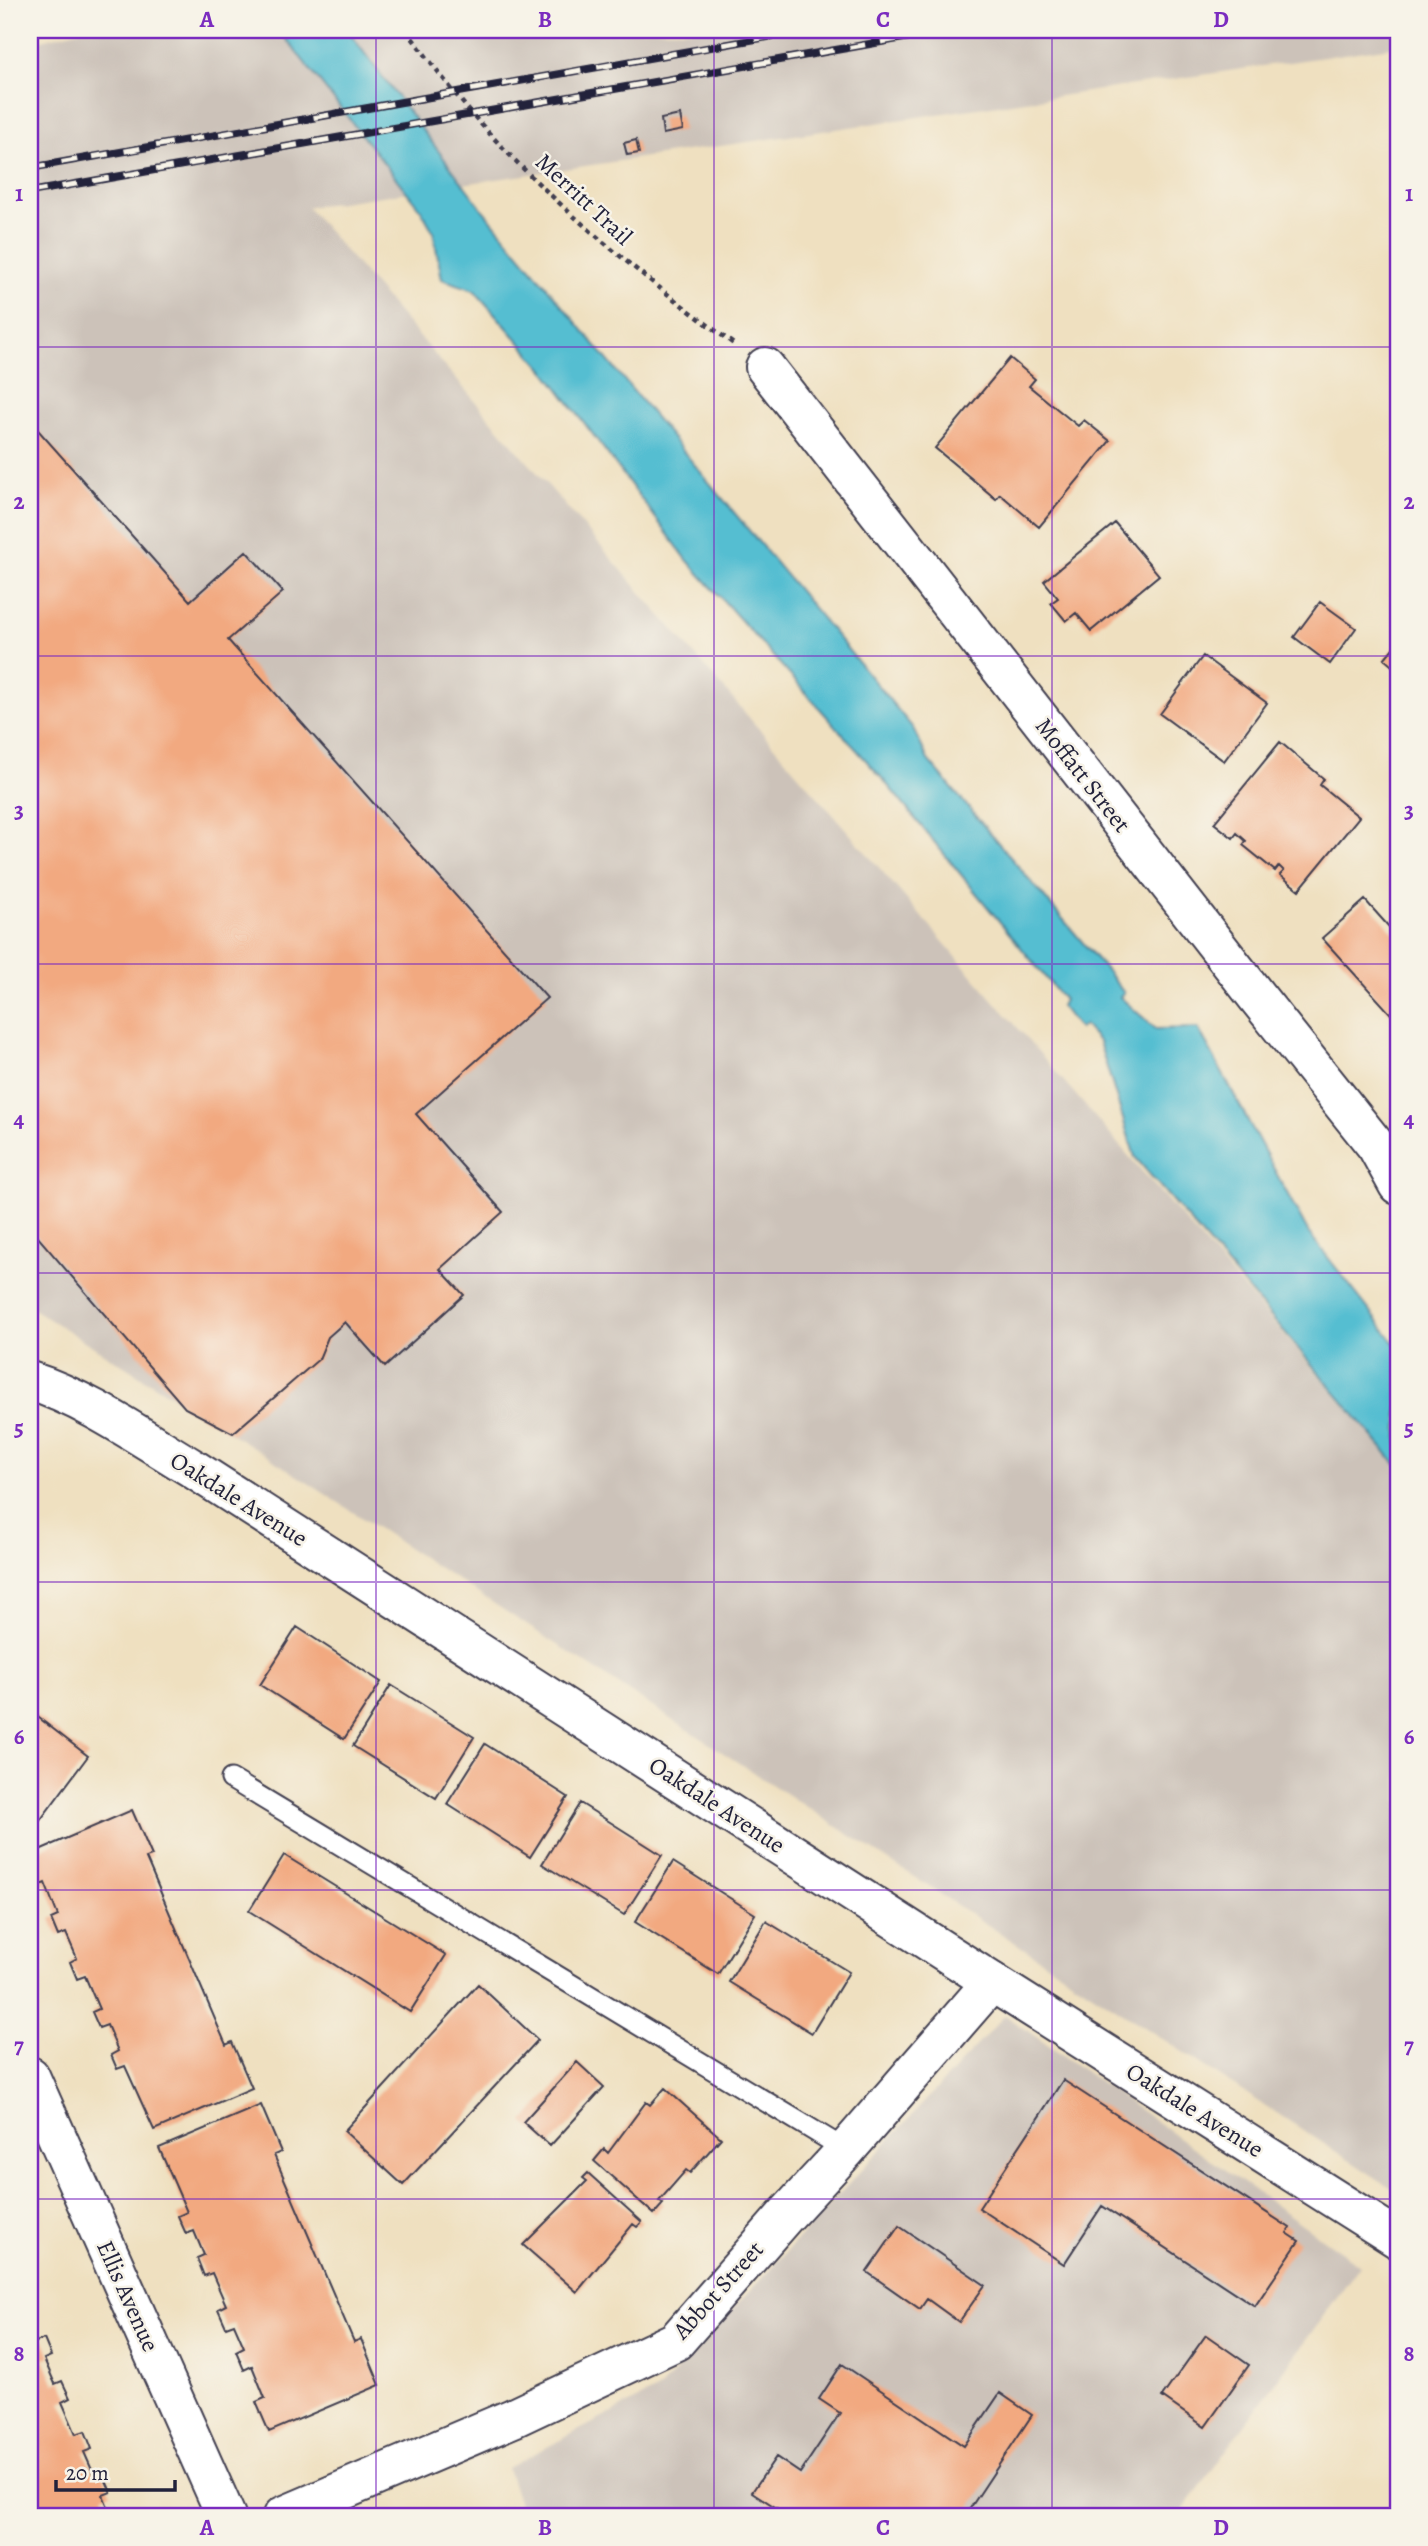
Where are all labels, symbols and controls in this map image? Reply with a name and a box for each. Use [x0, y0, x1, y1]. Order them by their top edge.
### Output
text: A [199, 4, 215, 35]
text: B [538, 4, 552, 35]
text: C [876, 4, 890, 35]
text: D [1213, 4, 1229, 35]
street label: Merritt Trail [529, 146, 639, 252]
text: 1 [15, 178, 23, 209]
text: 1 [1405, 178, 1413, 209]
text: 2 [13, 486, 25, 517]
text: 2 [1403, 486, 1415, 517]
street label: Moffatt Street [1028, 711, 1138, 839]
text: 3 [14, 795, 24, 826]
text: 3 [1404, 795, 1414, 826]
text: 4 [14, 1104, 25, 1135]
text: 4 [1404, 1104, 1415, 1135]
text: 5 [14, 1412, 24, 1443]
text: 5 [1404, 1412, 1414, 1443]
street label: Oakdale Avenue [164, 1444, 314, 1554]
text: 6 [14, 1721, 25, 1752]
text: 6 [1404, 1721, 1415, 1752]
street label: Oakdale Avenue [643, 1749, 791, 1861]
text: 7 [14, 2030, 24, 2061]
text: 7 [1404, 2030, 1414, 2061]
street label: Oakdale Avenue [1120, 2055, 1270, 2165]
street label: Abbot Street [665, 2234, 771, 2347]
street label: Ellis Avenue [89, 2235, 167, 2357]
text: 8 [13, 2338, 25, 2369]
text: 8 [1403, 2338, 1415, 2369]
scale bar [56, 2448, 175, 2492]
text: 20 m [66, 2459, 109, 2487]
text: A [199, 2512, 215, 2543]
text: B [538, 2512, 552, 2543]
text: C [876, 2512, 890, 2543]
text: D [1213, 2512, 1229, 2543]

